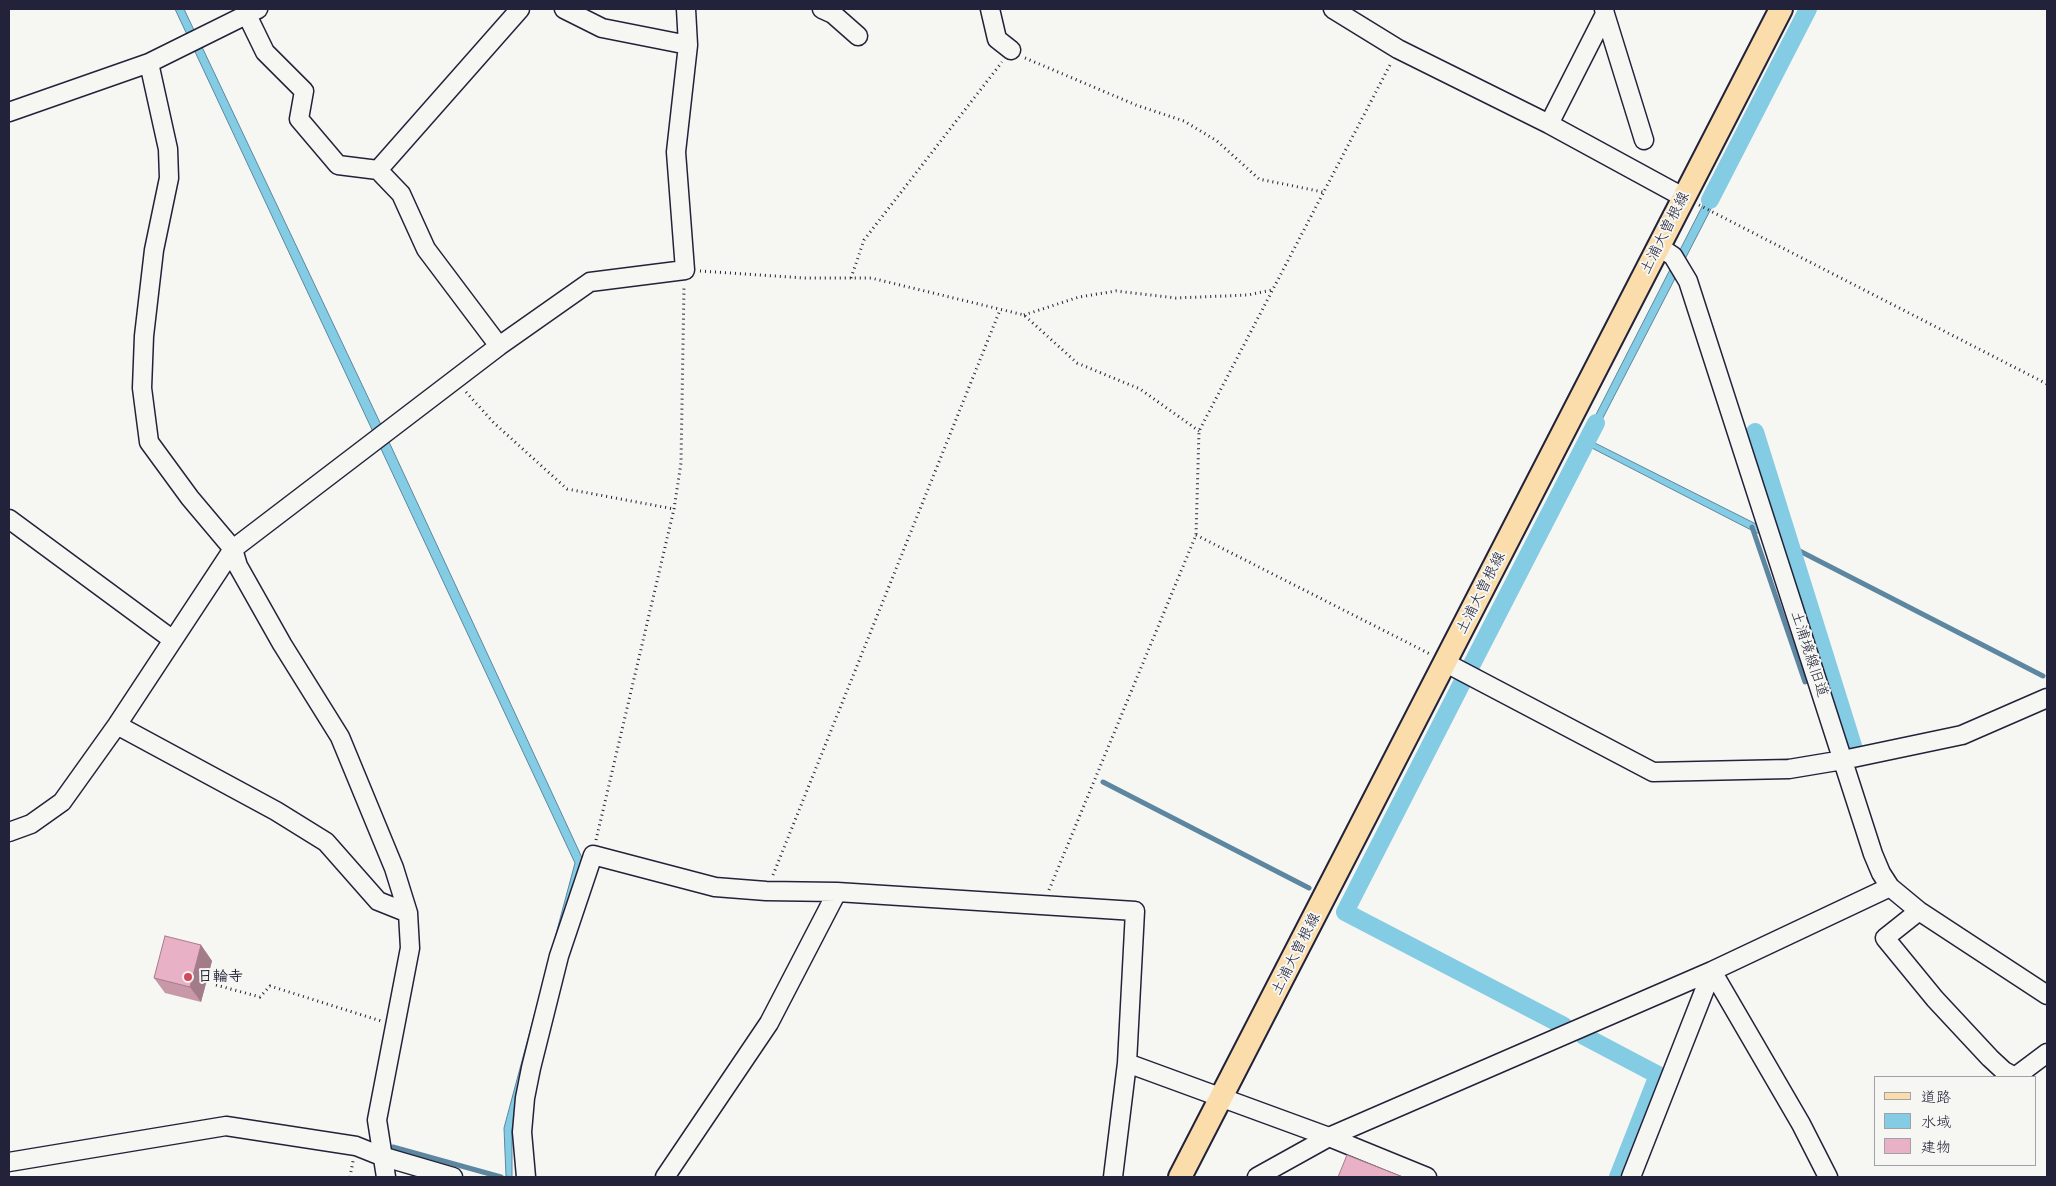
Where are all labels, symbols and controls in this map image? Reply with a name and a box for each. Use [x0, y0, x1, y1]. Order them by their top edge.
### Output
street label: 土浦大曽根線 [1637, 189, 1693, 277]
street label: 土浦大曽根線 [1453, 549, 1509, 637]
street label: 土浦境線旧道 [1787, 608, 1831, 700]
street label: 土浦大曽根線 [1268, 910, 1324, 998]
place label: 日輪寺 [198, 968, 243, 986]
marker: 日輪寺 [182, 971, 194, 983]
legend [1874, 1076, 2036, 1166]
text: 道路 [1921, 1086, 1951, 1107]
text: 水域 [1921, 1111, 1951, 1132]
text: 建物 [1921, 1136, 1951, 1157]

